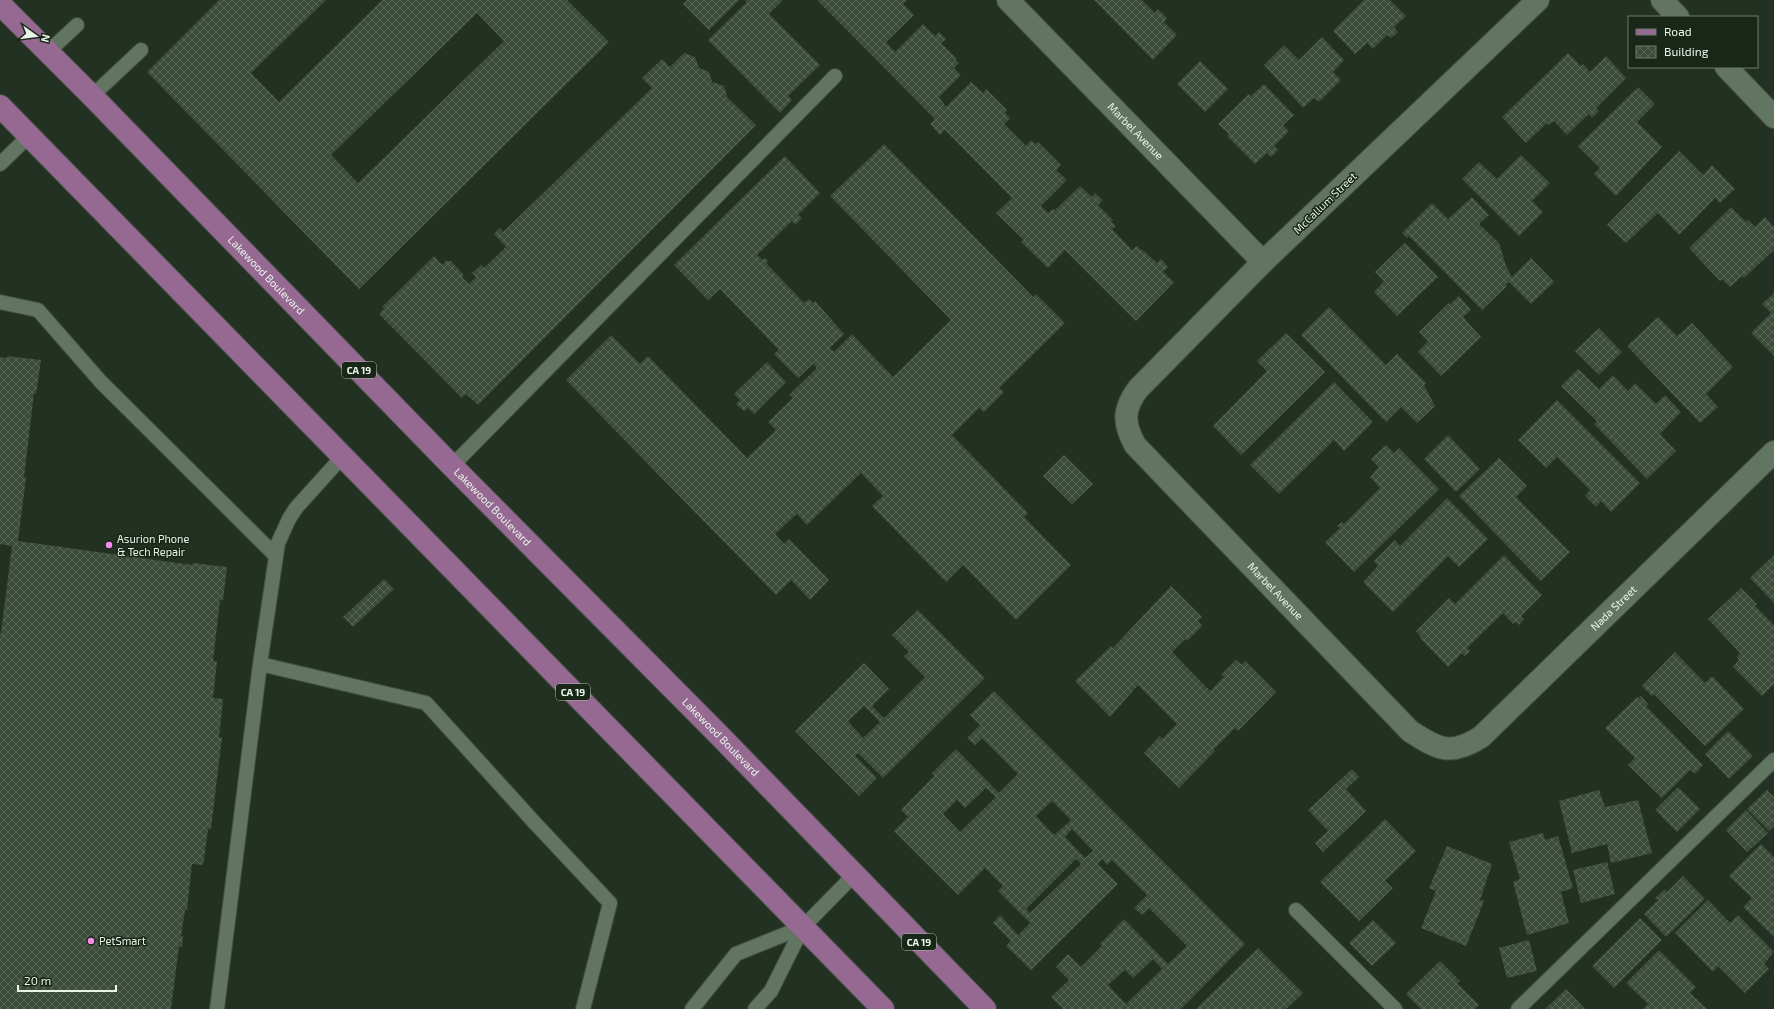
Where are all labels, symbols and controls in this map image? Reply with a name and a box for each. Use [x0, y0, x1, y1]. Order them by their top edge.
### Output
north arrow [16, 16, 56, 56]
legend [1628, 16, 1758, 68]
text: Road [1664, 24, 1692, 38]
text: N [39, 33, 53, 44]
text: Building [1664, 44, 1709, 58]
street label: Marbel Avenue [1105, 100, 1167, 162]
street label: McCallum Street [1290, 169, 1359, 236]
street label: Lakewood Boulevard [226, 233, 308, 317]
road number: CA 19 [342, 362, 376, 378]
street label: Lakewood Boulevard [452, 465, 534, 548]
place label: Asurion Phone & Tech Repair [117, 532, 189, 558]
marker: Asurion Phone & Tech Repair [104, 540, 114, 550]
street label: Marbel Avenue [1245, 559, 1306, 622]
street label: Nada Street [1587, 582, 1639, 633]
road number: CA 19 [556, 684, 590, 700]
street label: Lakewood Boulevard [680, 695, 762, 779]
place label: PetSmart [99, 934, 146, 947]
road number: CA 19 [902, 934, 936, 950]
marker: PetSmart [86, 936, 96, 946]
scale bar [18, 967, 116, 993]
text: 20 m [24, 973, 51, 987]

